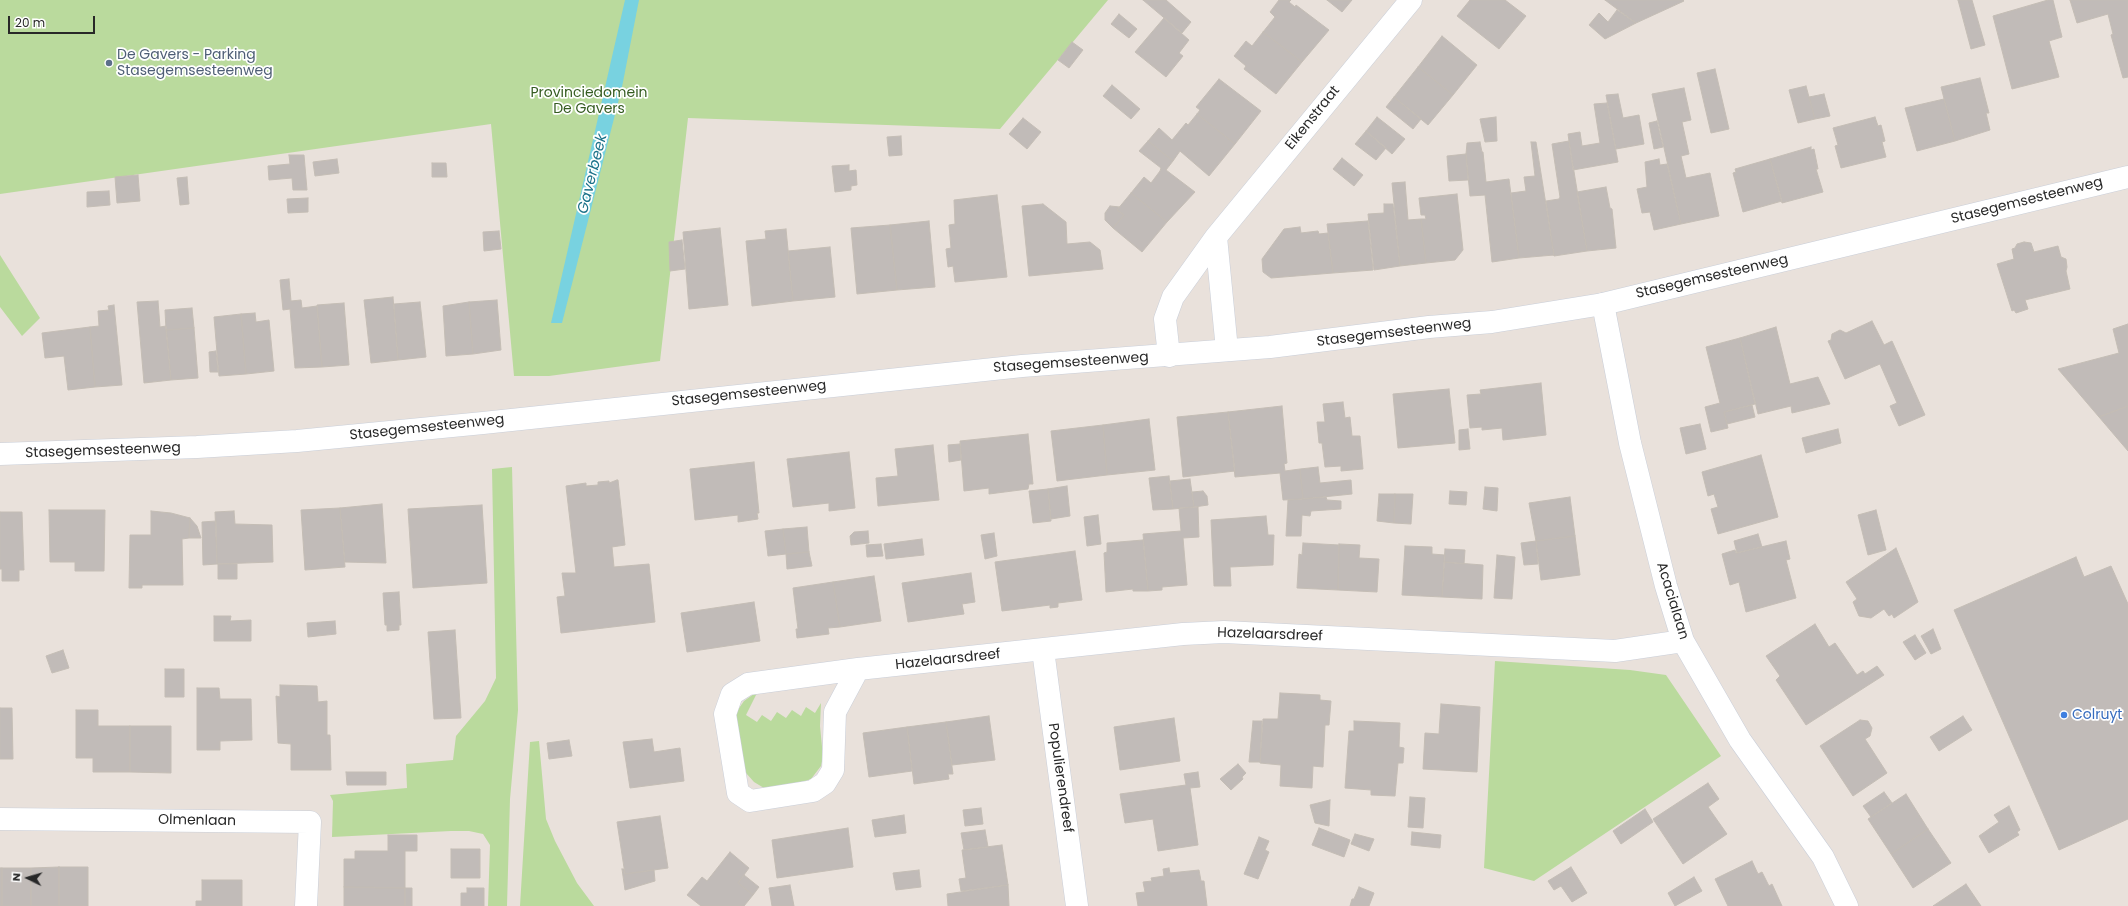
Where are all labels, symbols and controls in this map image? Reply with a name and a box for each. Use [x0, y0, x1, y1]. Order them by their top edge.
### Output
scale bar [10, 8, 97, 34]
text: 20 m [15, 14, 45, 31]
place label: De Gavers - Parking Stasegemsesteenweg [117, 47, 273, 80]
marker: De Gavers - Parking Stasegemsesteenweg [104, 58, 114, 68]
street label: Eikenstraat [1282, 83, 1344, 153]
park label: Provinciedomein De Gavers [530, 85, 648, 118]
water label: Gaverbeek [574, 132, 612, 216]
street label: Stasegemsesteenweg [1949, 174, 2105, 228]
street label: Stasegemsesteenweg [1634, 251, 1790, 303]
street label: Stasegemsesteenweg [1316, 315, 1472, 351]
street label: Stasegemsesteenweg [993, 349, 1149, 377]
street label: Stasegemsesteenweg [671, 378, 827, 410]
street label: Stasegemsesteenweg [349, 412, 505, 444]
street label: Stasegemsesteenweg [25, 440, 181, 462]
street label: Acacialaan [1652, 560, 1692, 642]
street label: Hazelaarsdreef [1217, 625, 1323, 645]
street label: Hazelaarsdreef [895, 646, 1001, 674]
place label: Colruyt [2072, 707, 2122, 723]
marker: Colruyt [2059, 710, 2069, 720]
street label: Populierendreef [1044, 722, 1076, 834]
street label: Olmenlaan [158, 812, 236, 830]
north arrow [8, 858, 48, 898]
text: N [8, 872, 24, 882]

